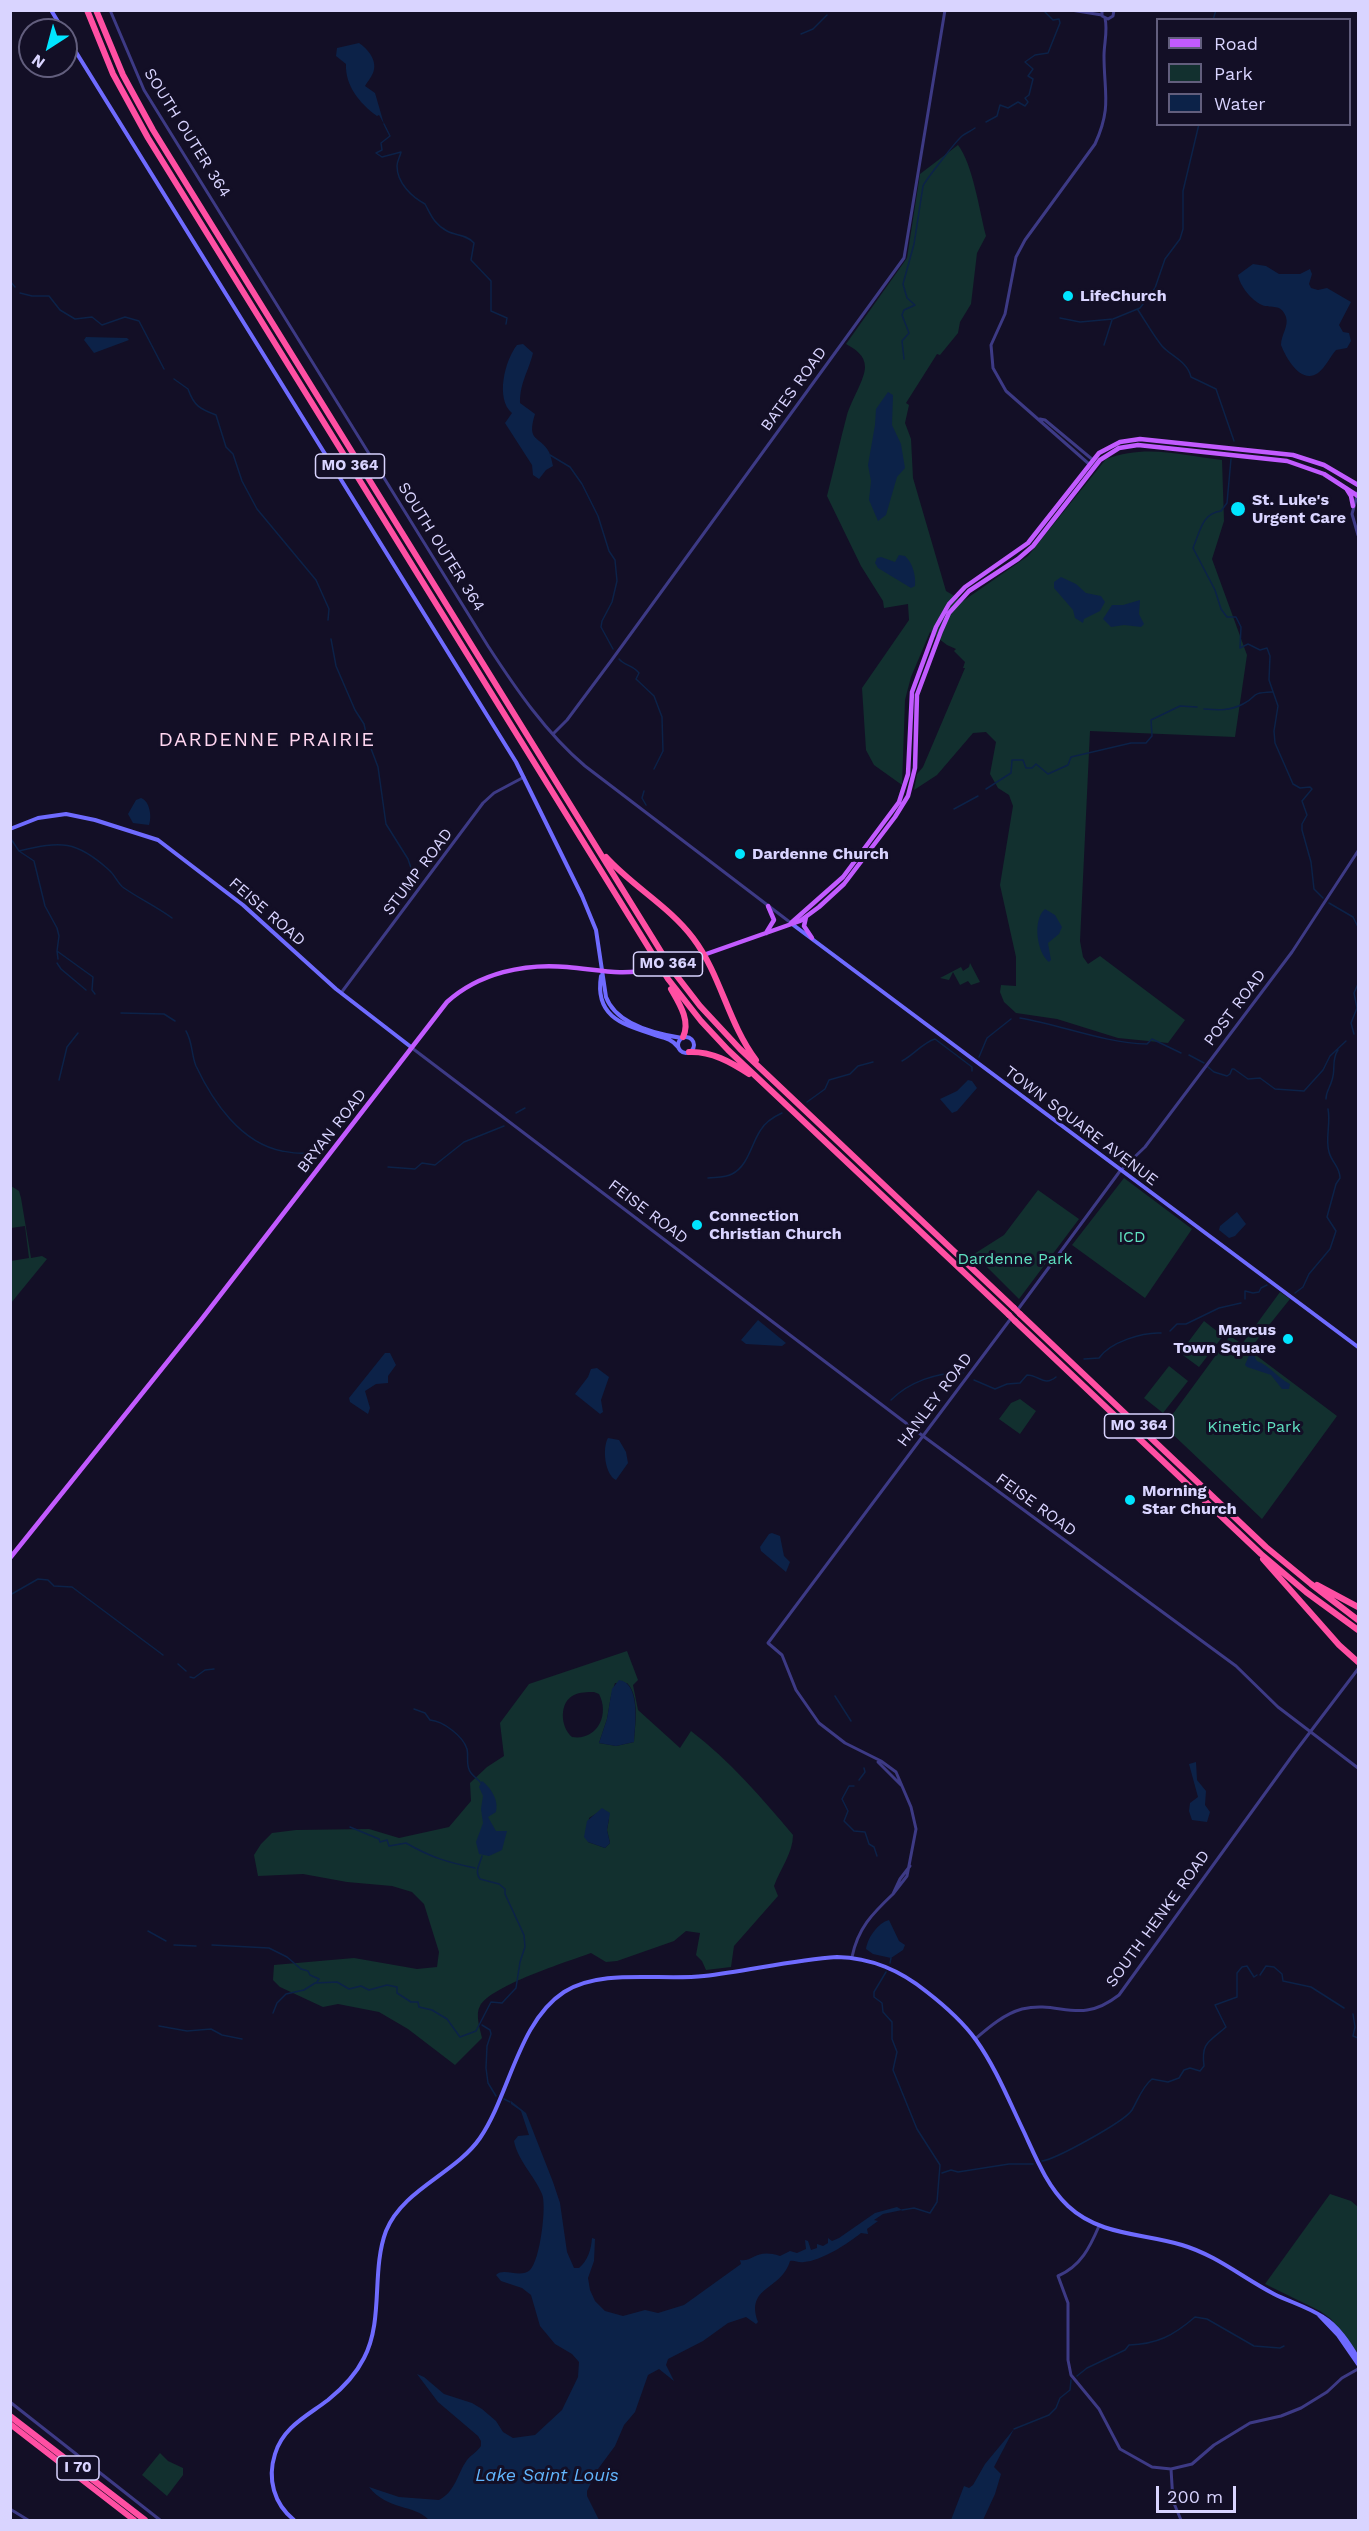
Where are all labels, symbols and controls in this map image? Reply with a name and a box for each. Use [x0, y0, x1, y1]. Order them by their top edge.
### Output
north arrow [18, 18, 78, 78]
legend [1156, 18, 1351, 126]
text: Road [1214, 33, 1258, 54]
text: N [28, 50, 49, 73]
text: Park [1214, 63, 1253, 84]
street label: SOUTH OUTER 364 [140, 65, 234, 201]
text: Water [1214, 93, 1266, 114]
place label: LifeChurch [1080, 286, 1167, 306]
marker: LifeChurch [1061, 289, 1075, 303]
street label: BATES ROAD [757, 343, 831, 435]
road number: MO 364 [316, 454, 385, 478]
street label: SOUTH OUTER 364 [394, 479, 488, 615]
place label: St. Luke's Urgent Care [1252, 490, 1346, 528]
marker: St. Luke's Urgent Care [1229, 500, 1247, 518]
district label: DARDENNE PRAIRIE [158, 728, 376, 752]
street label: STUMP ROAD [379, 825, 457, 919]
place label: Dardenne Church [752, 844, 889, 864]
marker: Dardenne Church [733, 847, 747, 861]
street label: FEISE ROAD [225, 874, 309, 950]
road number: MO 364 [634, 952, 702, 976]
street label: POST ROAD [1200, 966, 1270, 1050]
street label: TOWN SQUARE AVENUE [1000, 1062, 1162, 1190]
street label: BRYAN ROAD [293, 1085, 371, 1177]
street label: FEISE ROAD [604, 1176, 692, 1248]
place label: Connection Christian Church [709, 1206, 842, 1244]
marker: Connection Christian Church [690, 1218, 704, 1232]
park label: ICD [1118, 1227, 1146, 1247]
park label: Dardenne Park [957, 1249, 1073, 1269]
place label: Marcus Town Square [1173, 1320, 1276, 1358]
marker: Marcus Town Square [1281, 1332, 1295, 1346]
street label: HANLEY ROAD [893, 1349, 977, 1451]
road number: MO 364 [1104, 1414, 1174, 1438]
park label: Kinetic Park [1207, 1417, 1301, 1437]
street label: FEISE ROAD [992, 1469, 1080, 1541]
place label: Morning Star Church [1142, 1481, 1237, 1519]
marker: Morning Star Church [1123, 1493, 1137, 1507]
street label: SOUTH HENKE ROAD [1102, 1847, 1214, 1991]
road number: I 70 [57, 2456, 99, 2480]
water label: Lake Saint Louis [475, 2465, 619, 2487]
scale bar [1159, 2474, 1238, 2512]
text: 200 m [1167, 2486, 1223, 2507]

